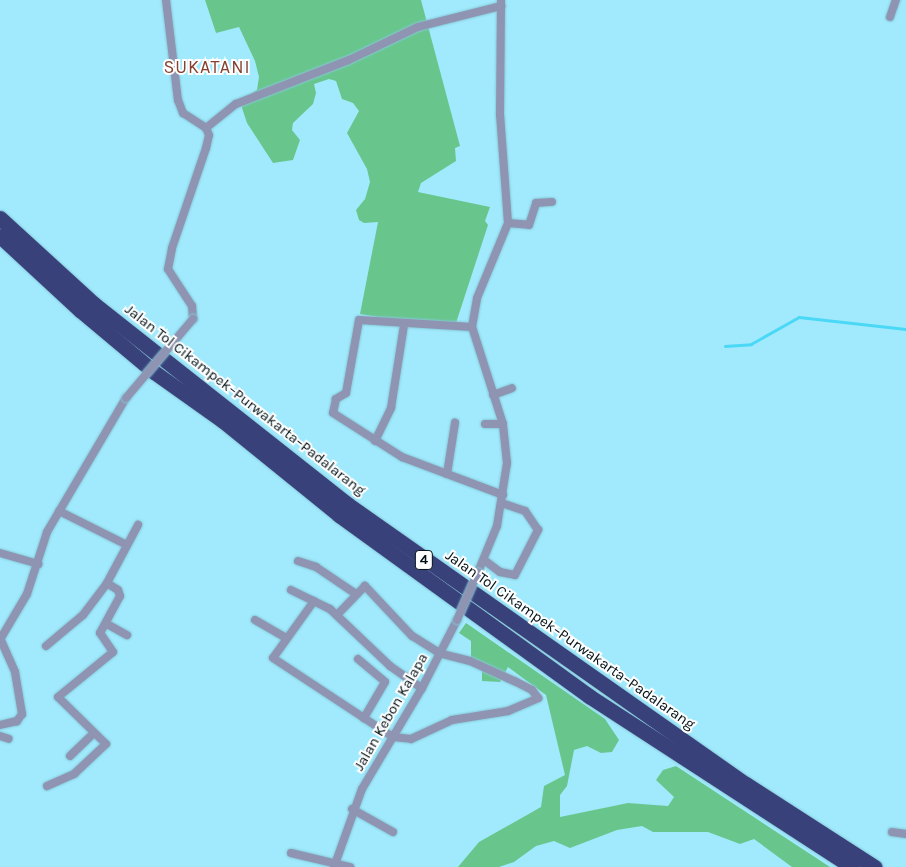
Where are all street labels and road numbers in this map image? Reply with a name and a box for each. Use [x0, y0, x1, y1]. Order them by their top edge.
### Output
street label: Jalan Tol Cikampek–Purwakarta–Padalarang [121, 300, 369, 500]
street label: Jalan Tol Cikampek–Purwakarta–Padalarang [442, 546, 698, 734]
road number: 4 [414, 548, 434, 572]
street label: Jalan Kebon Kalapa [350, 650, 432, 774]

